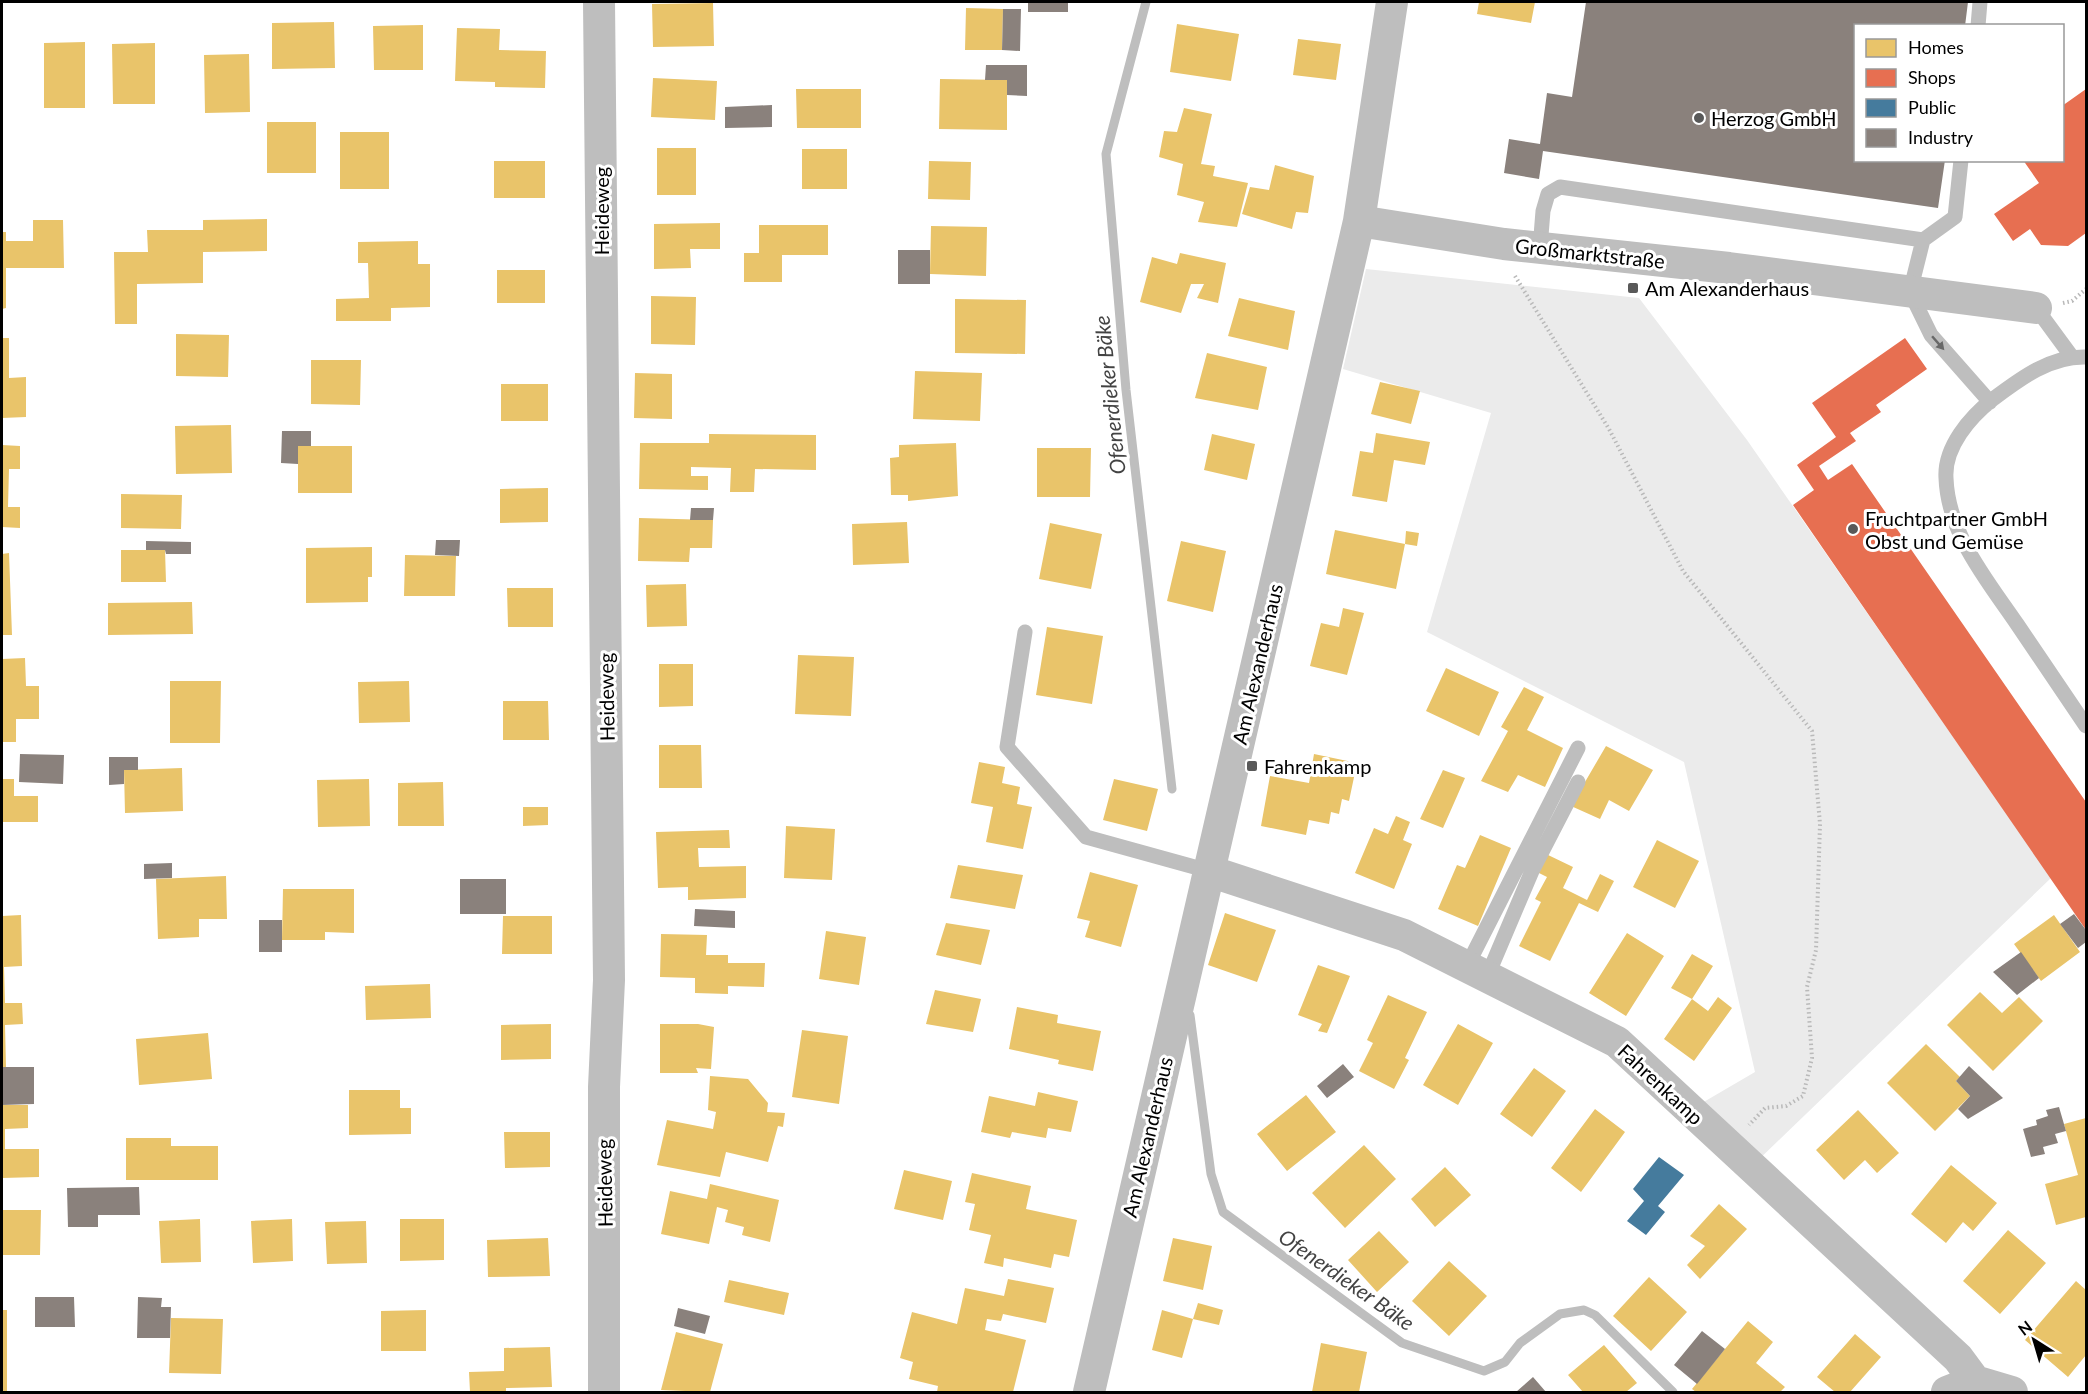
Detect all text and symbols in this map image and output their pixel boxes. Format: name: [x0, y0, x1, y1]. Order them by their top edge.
legend: [1854, 24, 2064, 162]
text: Homes: [1908, 36, 1964, 58]
text: Shops: [1908, 66, 1956, 88]
text: Public: [1908, 96, 1956, 118]
place label: Herzog GmbH: [1711, 106, 1837, 130]
marker: Herzog GmbH: [1692, 111, 1706, 125]
text: Industry: [1908, 126, 1974, 148]
street label: Heideweg: [589, 167, 613, 255]
street label: Großmarktstraße: [1514, 233, 1666, 273]
place label: Am Alexanderhaus: [1645, 276, 1809, 300]
marker: Am Alexanderhaus: [1626, 281, 1640, 295]
water label: Ofenerdieker Bäke: [1088, 314, 1130, 476]
one-way arrow: [1931, 335, 1945, 350]
place label: Fruchtpartner GmbH Obst und Gemüse: [1865, 506, 2048, 553]
marker: Fruchtpartner GmbH Obst und Gemüse: [1846, 522, 1860, 536]
street label: Am Alexanderhaus: [1227, 581, 1287, 747]
street label: Heideweg: [593, 653, 619, 741]
place label: Fahrenkamp: [1264, 754, 1371, 778]
marker: Fahrenkamp: [1245, 759, 1259, 773]
street label: Fahrenkamp: [1614, 1039, 1708, 1129]
street label: Am Alexanderhaus: [1117, 1054, 1177, 1220]
street label: Heideweg: [591, 1139, 617, 1227]
water label: Ofenerdieker Bäke: [1274, 1223, 1420, 1335]
north arrow: [2004, 1310, 2064, 1370]
text: N: [2014, 1316, 2035, 1339]

